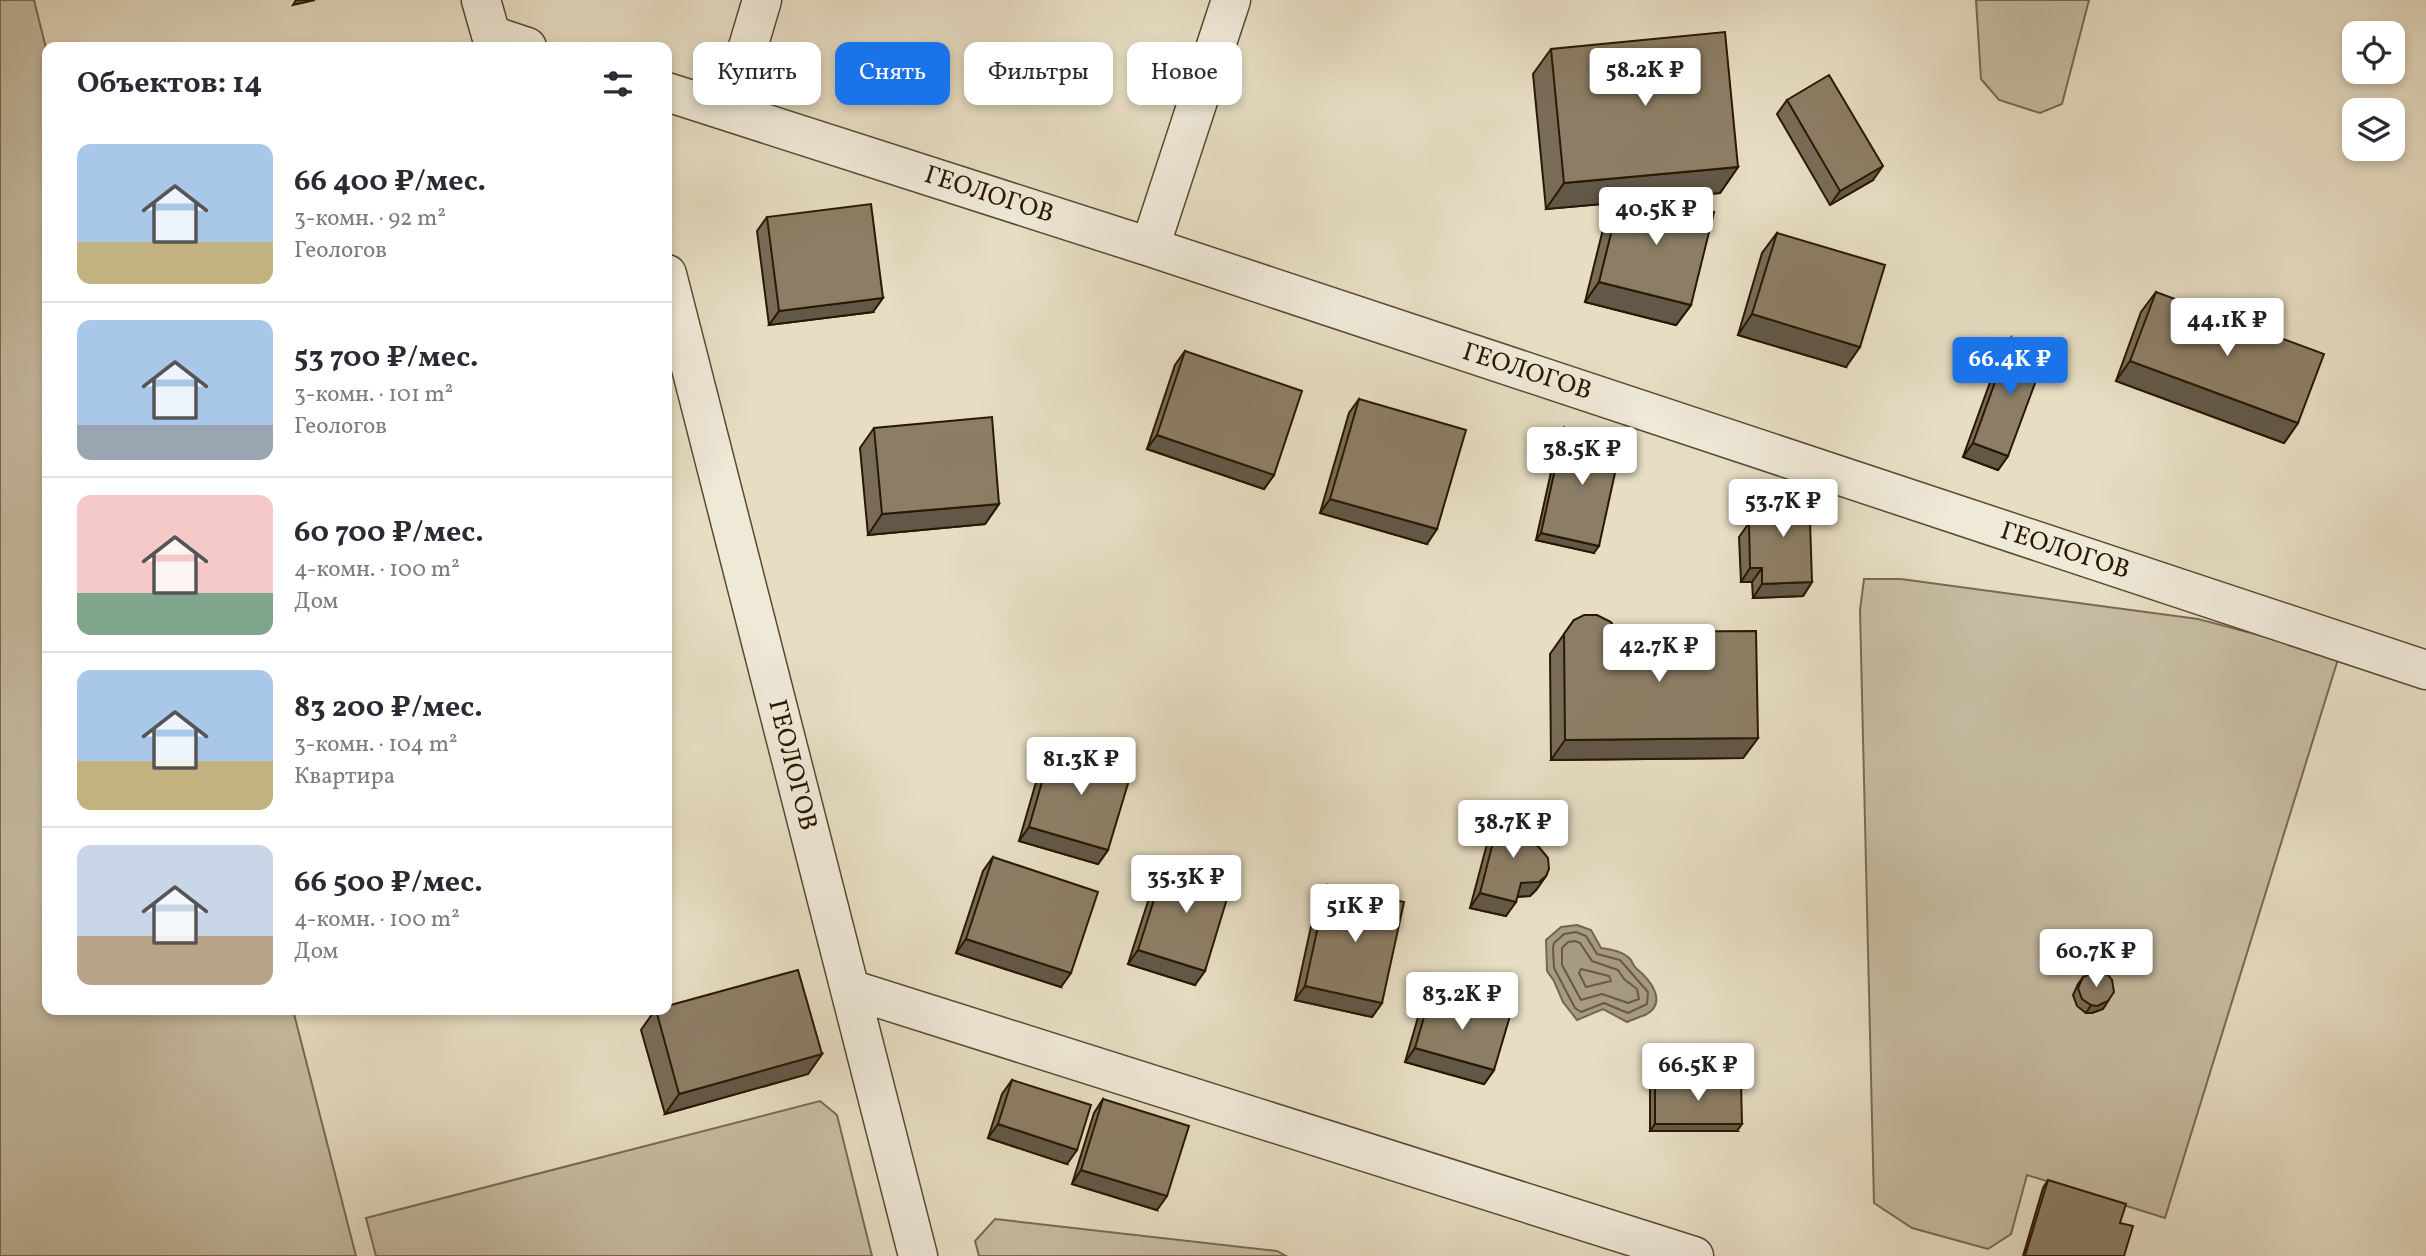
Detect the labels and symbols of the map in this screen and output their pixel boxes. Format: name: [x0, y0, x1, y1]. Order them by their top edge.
pin: 58.2K ₽: [1580, 48, 1710, 108]
street label: ГЕОЛОГОВ: [920, 157, 1058, 233]
pin: 40.5K ₽: [1591, 188, 1721, 247]
pin: 44.1K ₽: [2162, 298, 2292, 358]
street label: ГЕОЛОГОВ: [1458, 334, 1596, 410]
pin: 66.4K ₽: [1945, 338, 2075, 397]
pin: 38.5K ₽: [1517, 428, 1647, 487]
pin: 53.7K ₽: [1718, 480, 1848, 539]
street label: ГЕОЛОГОВ: [1996, 513, 2134, 589]
pin: 42.7K ₽: [1594, 624, 1724, 684]
street label: ГЕОЛОГОВ: [758, 696, 826, 834]
pin: 81.3K ₽: [1016, 738, 1146, 797]
pin: 38.7K ₽: [1448, 800, 1578, 860]
pin: 35.3K ₽: [1121, 856, 1251, 915]
pin: 51K ₽: [1306, 884, 1404, 944]
pin: 60.7K ₽: [2031, 930, 2161, 989]
pin: 83.2K ₽: [1397, 972, 1527, 1032]
pin: 66.5K ₽: [1633, 1044, 1763, 1103]

